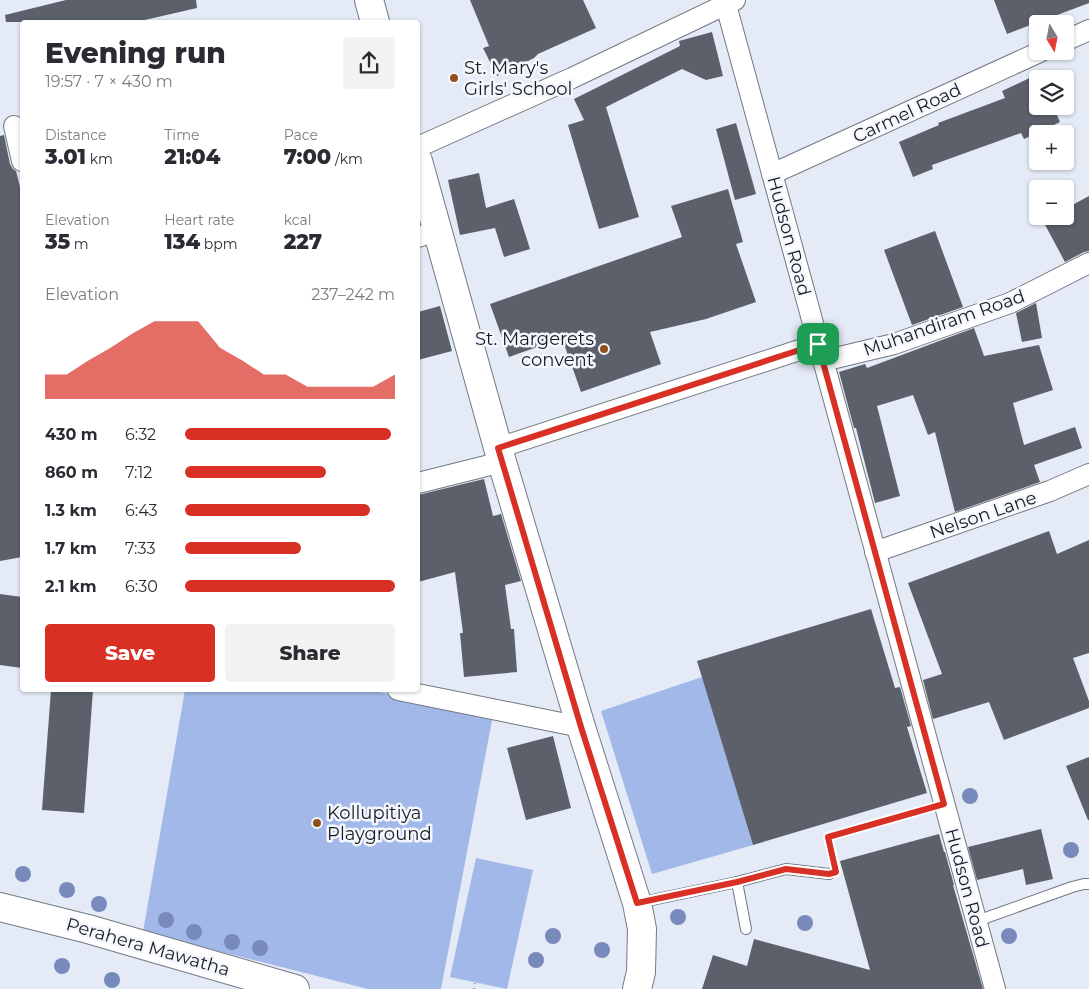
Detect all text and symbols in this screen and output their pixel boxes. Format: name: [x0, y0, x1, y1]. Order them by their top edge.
north arrow: [1029, 15, 1074, 60]
map controls: [1029, 15, 1074, 225]
text: Evening run: [45, 36, 226, 70]
button: share: [343, 37, 395, 89]
place label: St. Mary's Girls' School: [464, 57, 572, 100]
button: layers: [1029, 70, 1074, 115]
text: 19:57 · 7 × 430 m: [45, 72, 173, 91]
marker: St. Mary's Girls' School: [448, 72, 460, 84]
street label: Carmel Road: [849, 78, 965, 148]
button: +: [1029, 125, 1074, 170]
text: Distance: [45, 126, 107, 144]
text: Time: [164, 126, 199, 144]
text: Pace: [284, 126, 318, 144]
text: 3.01: [45, 144, 86, 169]
text: 21:04: [164, 144, 220, 169]
text: 7:00: [284, 144, 331, 169]
text: km: [86, 150, 113, 168]
text: /km: [331, 150, 363, 168]
street label: Hudson Road: [762, 174, 816, 298]
button: −: [1029, 180, 1074, 225]
text: Elevation: [45, 211, 110, 229]
text: Heart rate: [164, 211, 235, 229]
text: kcal: [284, 211, 312, 229]
text: 35: [45, 229, 70, 254]
text: 134: [164, 229, 200, 254]
text: 227: [284, 229, 322, 254]
text: m: [70, 235, 89, 253]
text: bpm: [200, 235, 238, 253]
text: Elevation: [45, 285, 119, 304]
text: 237–242 m: [311, 285, 395, 304]
street label: Muhandiram Road: [860, 285, 1028, 361]
pin: [797, 323, 839, 365]
place label: St. Margerets convent: [475, 328, 594, 371]
icon: arrive: [804, 330, 832, 358]
marker: St. Margerets convent: [598, 343, 610, 355]
text: 430 m: [45, 425, 98, 444]
text: 6:32: [125, 425, 156, 444]
text: 860 m: [45, 463, 98, 482]
text: 7:12: [125, 463, 152, 482]
street label: Nelson Lane: [927, 486, 1039, 544]
text: 1.3 km: [45, 501, 97, 520]
text: 6:43: [125, 501, 158, 520]
text: 1.7 km: [45, 539, 97, 558]
text: 7:33: [125, 539, 155, 558]
text: 2.1 km: [45, 577, 97, 596]
text: 6:30: [125, 577, 158, 596]
button: Save: [45, 624, 215, 682]
button: Share: [225, 624, 395, 682]
place label: Kollupitiya Playground: [327, 802, 432, 845]
marker: Kollupitiya Playground: [311, 817, 323, 829]
street label: Hudson Road: [940, 826, 994, 950]
street label: Perahera Mawatha: [64, 913, 232, 981]

